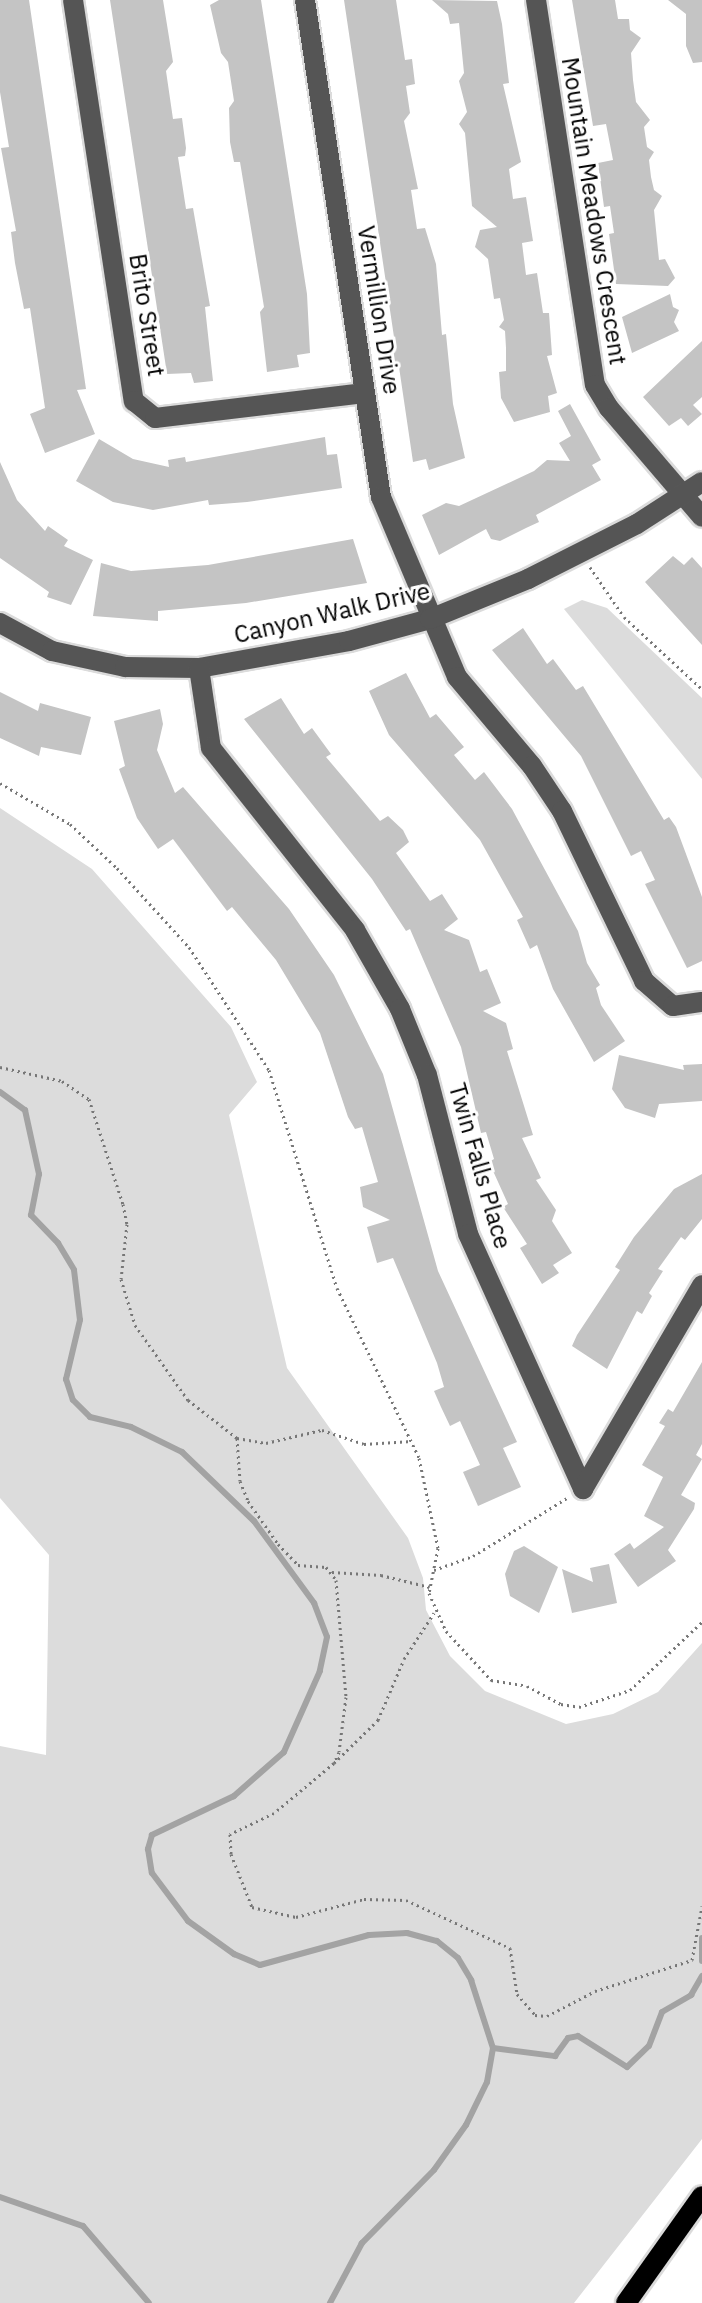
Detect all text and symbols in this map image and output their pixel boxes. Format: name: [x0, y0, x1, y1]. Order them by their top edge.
street label: Mountain Meadows Crescent: [555, 55, 633, 367]
street label: Vermillion Drive: [351, 224, 407, 396]
street label: Brito Street: [123, 252, 171, 378]
street label: Canyon Walk Drive: [231, 576, 433, 650]
street label: Twin Falls Place: [443, 1080, 517, 1252]

